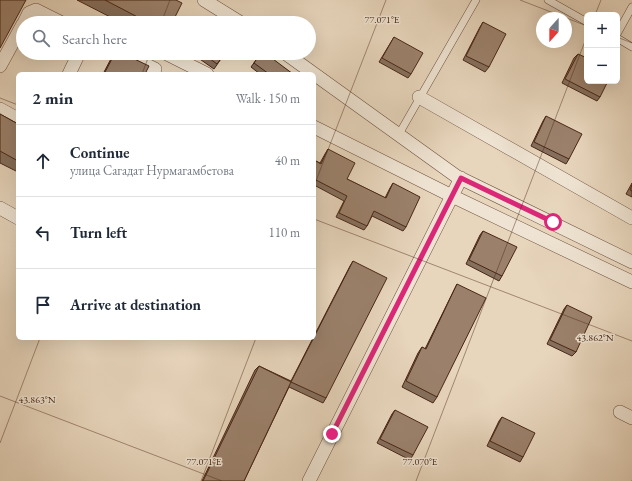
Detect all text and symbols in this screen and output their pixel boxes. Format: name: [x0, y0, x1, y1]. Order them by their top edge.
north arrow: [536, 12, 572, 48]
map controls: [584, 12, 620, 84]
button: +: [584, 12, 620, 48]
text: 77.071°E: [365, 13, 400, 26]
search box: [16, 16, 316, 60]
icon: search: [30, 27, 52, 49]
text: Search here: [62, 29, 127, 48]
button: −: [584, 48, 620, 84]
text: 2 min: [32, 87, 73, 109]
text: Walk · 150 m: [236, 90, 300, 107]
text: Continue: [70, 143, 130, 162]
icon: ahead: [32, 150, 54, 172]
text: 40 m: [275, 152, 300, 169]
text: улица Сагадат Нурмагамбетова: [70, 162, 234, 179]
route start: [544, 213, 562, 231]
icon: left: [32, 222, 54, 244]
text: Turn left: [70, 223, 127, 242]
text: 110 m: [269, 224, 300, 241]
icon: arrive: [32, 294, 54, 316]
text: Arrive at destination: [70, 295, 201, 314]
text: 43.862°N: [576, 331, 614, 344]
text: 43.863°N: [18, 393, 56, 406]
route end: [323, 425, 341, 443]
text: 77.071°E: [187, 455, 222, 468]
text: 77.070°E: [403, 455, 438, 468]

